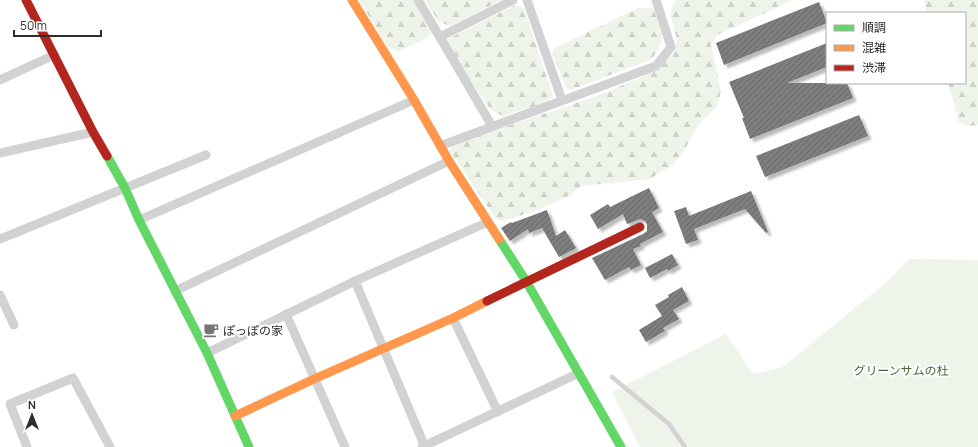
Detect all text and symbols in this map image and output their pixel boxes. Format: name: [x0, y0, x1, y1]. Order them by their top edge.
scale bar: [14, 12, 101, 38]
legend: [826, 12, 966, 84]
text: 50 m: [20, 17, 47, 34]
text: 順調: [862, 19, 886, 36]
text: 混雑: [862, 39, 886, 56]
text: 渋滞: [862, 59, 886, 76]
cafe icon: ぽっぽの家: [202, 321, 220, 339]
place label: ぽっぽの家: [223, 322, 283, 339]
park label: グリーンサムの杜: [853, 362, 949, 379]
north arrow: [12, 395, 52, 435]
text: N: [28, 397, 36, 412]

